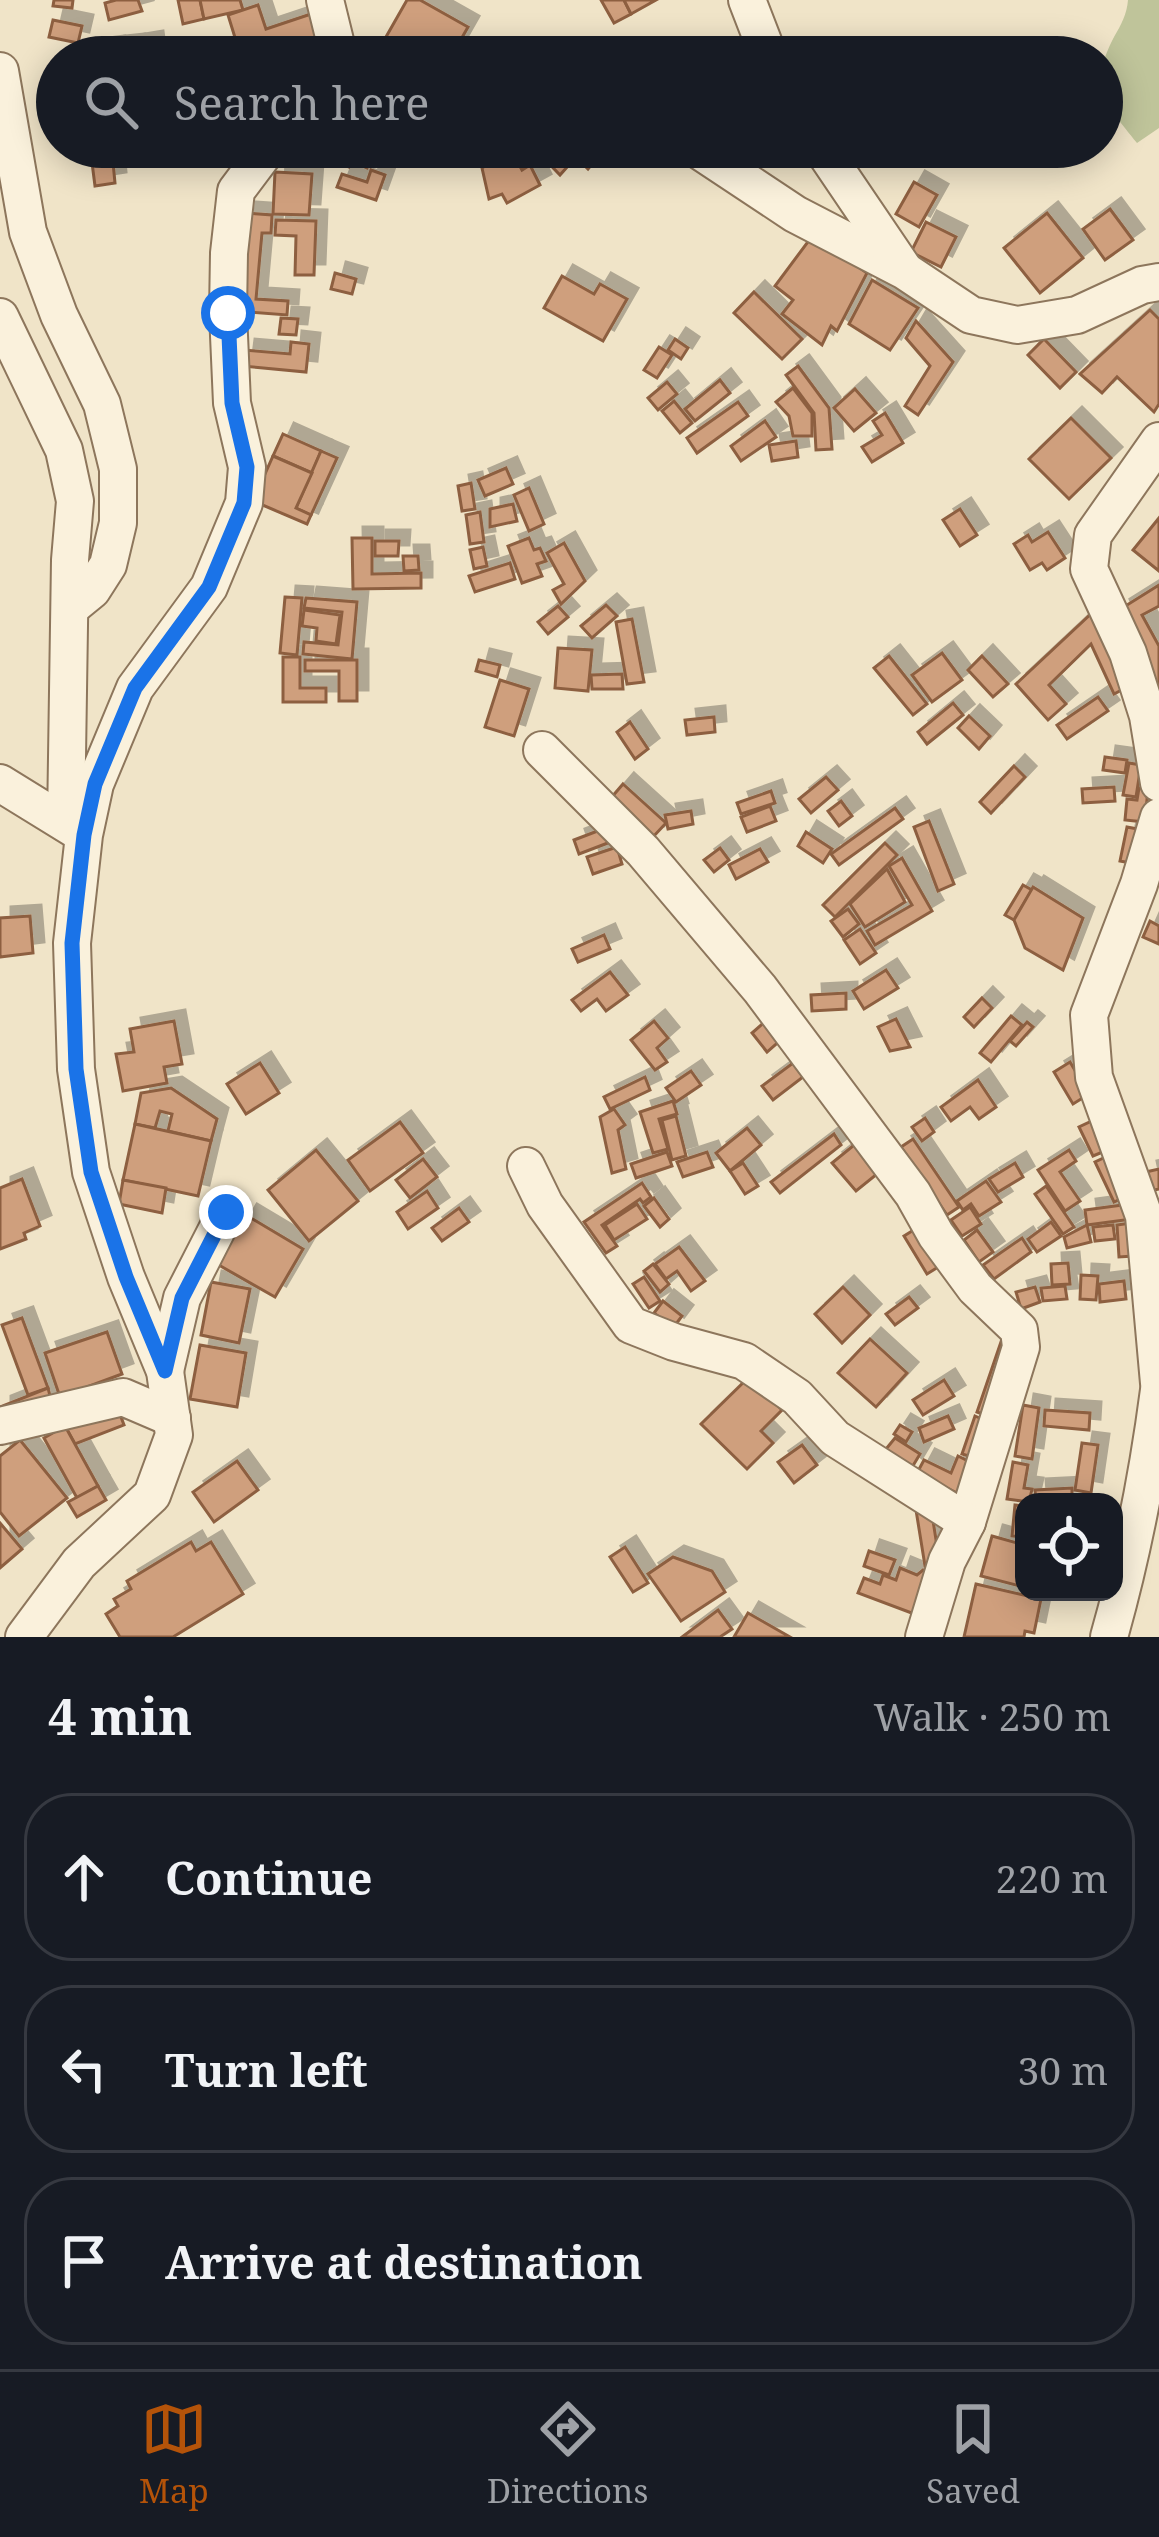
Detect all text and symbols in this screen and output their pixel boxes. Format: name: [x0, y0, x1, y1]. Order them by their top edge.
search box: [36, 36, 1123, 168]
icon: search: [78, 69, 144, 135]
text: Search here: [174, 72, 429, 133]
route start: [201, 286, 255, 340]
route end: [199, 1185, 253, 1239]
map controls: [1015, 1493, 1123, 1601]
button: locate: [1015, 1493, 1123, 1601]
text: 4 min: [48, 1680, 192, 1750]
text: Walk · 250 m: [874, 1689, 1111, 1742]
icon: ahead: [51, 1844, 117, 1910]
text: Continue: [165, 1847, 373, 1908]
text: 220 m: [996, 1851, 1108, 1904]
icon: left: [51, 2036, 117, 2102]
text: Turn left: [165, 2039, 368, 2100]
text: 30 m: [1017, 2043, 1108, 2096]
icon: arrive: [51, 2228, 117, 2294]
text: Arrive at destination: [165, 2231, 643, 2292]
tab: Map: [139, 2396, 209, 2513]
tab: Directions: [487, 2396, 648, 2513]
tab: Saved: [926, 2396, 1020, 2513]

